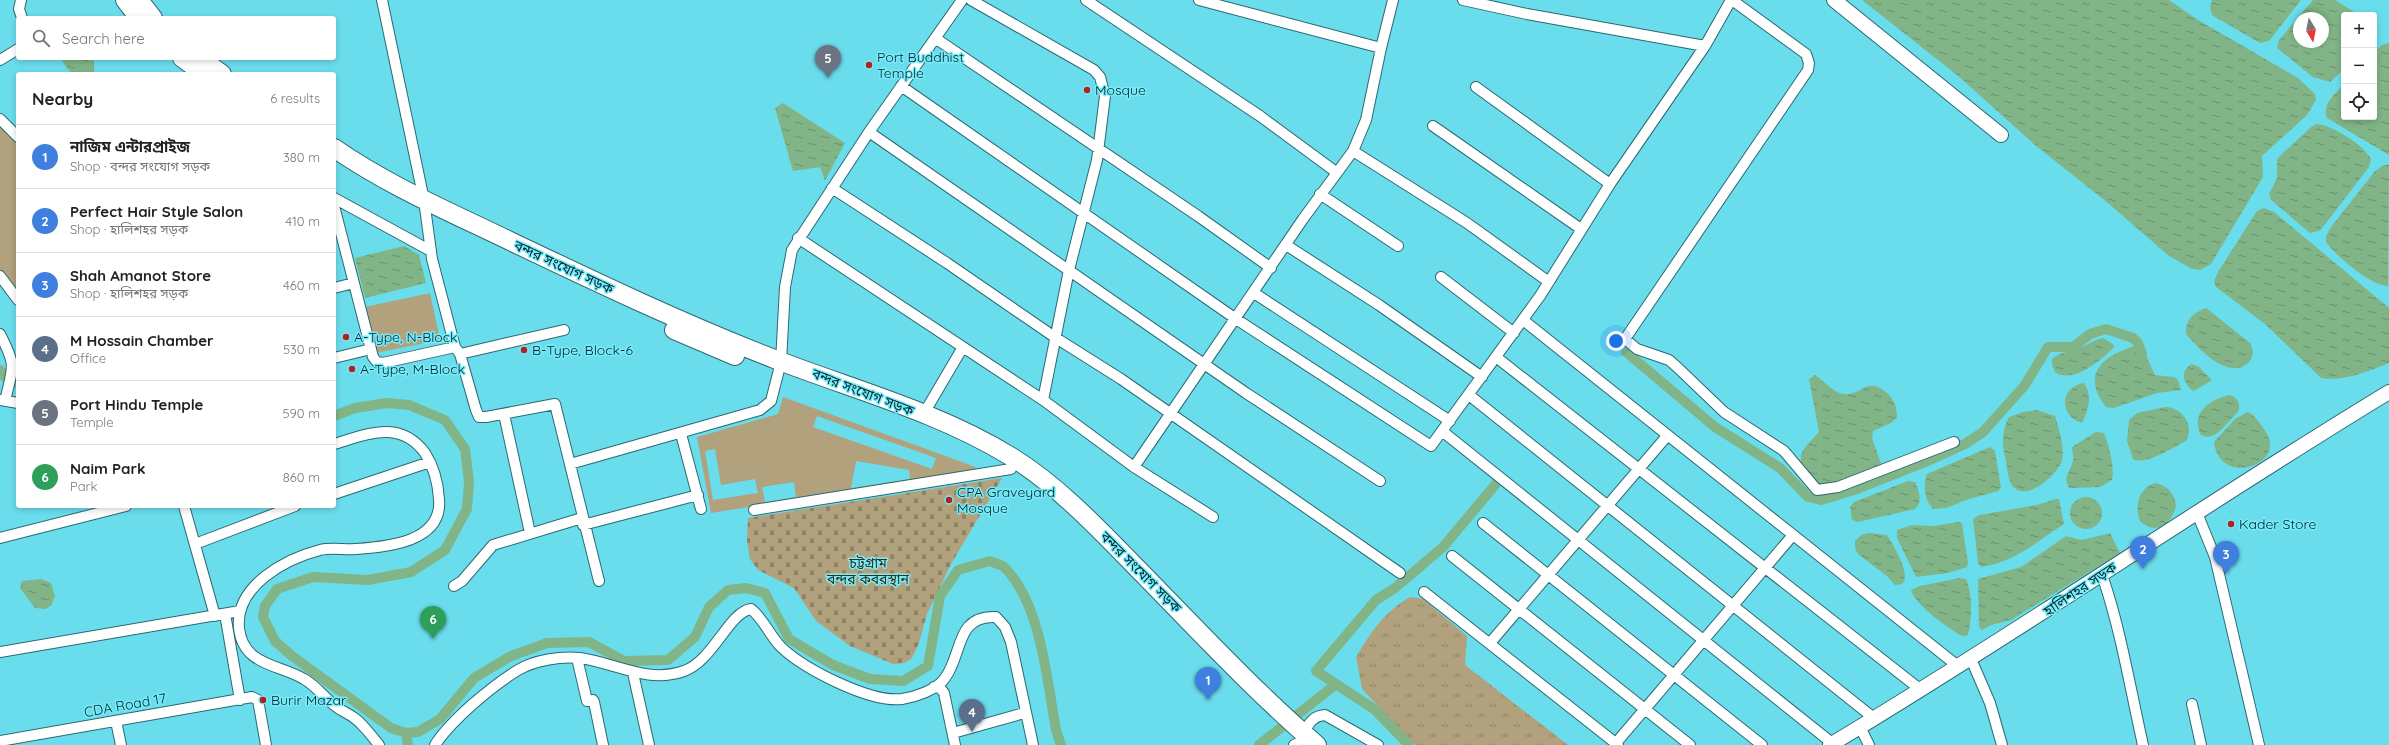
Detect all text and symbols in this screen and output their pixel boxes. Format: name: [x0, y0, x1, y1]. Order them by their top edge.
north arrow: [2293, 12, 2329, 48]
map controls: [2341, 12, 2377, 120]
button: +: [2341, 12, 2377, 48]
search box: [16, 16, 336, 60]
icon: search: [30, 27, 52, 49]
text: Search here: [62, 29, 145, 48]
pin: 5: [815, 45, 841, 78]
place label: Port Buddhist Temple: [877, 48, 964, 82]
button: −: [2341, 48, 2377, 84]
marker: Port Buddhist Temple: [864, 60, 874, 70]
place label: Mosque: [1095, 81, 1146, 99]
button: locate: [2341, 84, 2377, 120]
marker: Mosque: [1082, 85, 1092, 95]
text: Nearby: [32, 88, 93, 109]
text: 6 results: [270, 90, 320, 106]
text: নাজিম এন্টারপ্রাইজ: [70, 137, 190, 156]
text: 1: [42, 149, 48, 165]
text: 380 m: [283, 149, 320, 165]
text: Shop · বন্দর সংযোগ সড়ক: [70, 158, 210, 174]
text: Perfect Hair Style Salon: [70, 202, 243, 221]
text: 2: [41, 213, 49, 229]
text: 410 m: [285, 213, 320, 229]
text: Shop · হালিশহর সড়ক: [70, 221, 188, 237]
street label: বন্দর সংযোগ সড়ক: [510, 236, 617, 298]
text: Shah Amanot Store: [70, 266, 211, 285]
text: 3: [42, 277, 48, 293]
text: 460 m: [283, 277, 320, 293]
text: Shop · হালিশহর সড়ক: [70, 285, 188, 301]
place label: A-Type, N-Block: [354, 328, 458, 346]
text: M Hossain Chamber: [70, 331, 214, 350]
your location: [1606, 331, 1626, 351]
marker: A-Type, N-Block: [341, 332, 351, 342]
text: 4: [41, 341, 49, 357]
text: 530 m: [283, 341, 320, 357]
place label: B-Type, Block-6: [532, 341, 633, 359]
marker: B-Type, Block-6: [519, 345, 529, 355]
text: Office: [70, 350, 106, 366]
place label: A-Type, M-Block: [360, 360, 465, 378]
marker: A-Type, M-Block: [347, 364, 357, 374]
street label: বন্দর সংযোগ সড়ক: [809, 364, 917, 420]
text: Port Hindu Temple: [70, 395, 203, 414]
text: 5: [41, 405, 49, 421]
text: 590 m: [283, 405, 320, 421]
text: Temple: [70, 414, 114, 430]
text: Naim Park: [70, 459, 145, 478]
text: 6: [41, 469, 49, 485]
text: 860 m: [283, 469, 320, 485]
text: Park: [70, 478, 98, 494]
place label: CPA Graveyard Mosque: [957, 483, 1055, 517]
marker: CPA Graveyard Mosque: [944, 495, 954, 505]
place label: Kader Store: [2239, 515, 2317, 533]
marker: Kader Store: [2226, 519, 2236, 529]
street label: বন্দর সংযোগ সড়ক: [1096, 527, 1186, 617]
pin: 2: [2130, 536, 2156, 569]
pin: 3: [2213, 541, 2239, 574]
park label: চট্টগ্রাম বন্দর কবরস্থান: [826, 554, 910, 588]
street label: হালিশহর সড়ক: [2039, 558, 2121, 621]
pin: 6: [420, 606, 446, 639]
pin: 1: [1195, 667, 1221, 700]
street label: CDA Road 17: [83, 689, 167, 721]
place label: Burir Mazar: [271, 691, 347, 709]
marker: Burir Mazar: [258, 695, 268, 705]
pin: 4: [959, 699, 985, 732]

